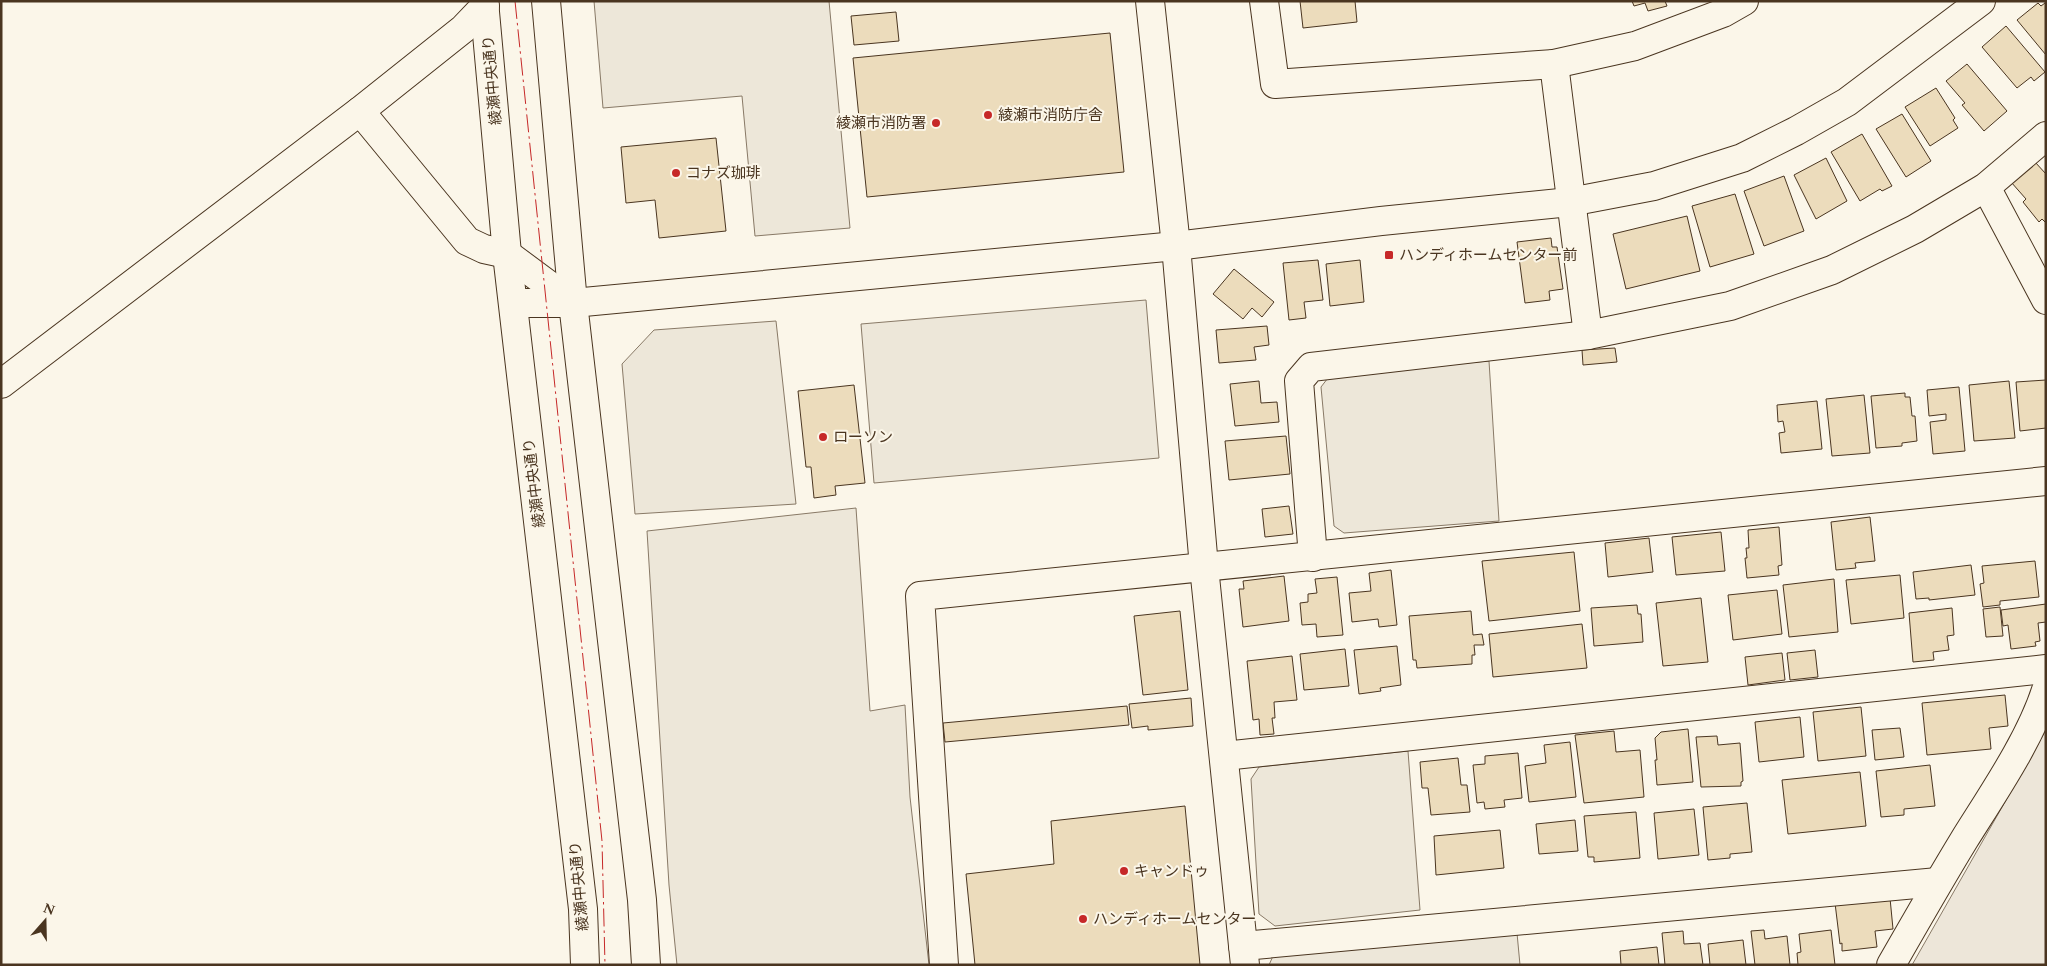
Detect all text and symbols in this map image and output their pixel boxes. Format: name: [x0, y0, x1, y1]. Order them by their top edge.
street label: 綾瀬中央通り: [477, 34, 508, 126]
place label: 綾瀬市消防庁舎: [998, 104, 1103, 127]
marker: 綾瀬市消防庁舎: [982, 109, 994, 121]
place label: 綾瀬市消防署: [836, 112, 926, 135]
marker: 綾瀬市消防署: [930, 117, 942, 129]
place label: コナズ珈琲: [686, 162, 761, 185]
marker: コナズ珈琲: [670, 167, 682, 179]
place label: ハンディホームセンター前: [1399, 244, 1578, 267]
marker: ハンディホームセンター前: [1383, 249, 1395, 261]
place label: ローソン: [833, 426, 893, 449]
marker: ローソン: [817, 431, 829, 443]
street label: 綾瀬中央通り: [518, 437, 551, 529]
street label: 綾瀬中央通り: [564, 840, 595, 932]
place label: キャンドゥ: [1134, 860, 1209, 883]
marker: キャンドゥ: [1118, 865, 1130, 877]
north arrow: [20, 896, 70, 946]
text: N: [40, 897, 58, 921]
place label: ハンディホームセンター: [1093, 908, 1257, 931]
marker: ハンディホームセンター: [1077, 913, 1089, 925]

